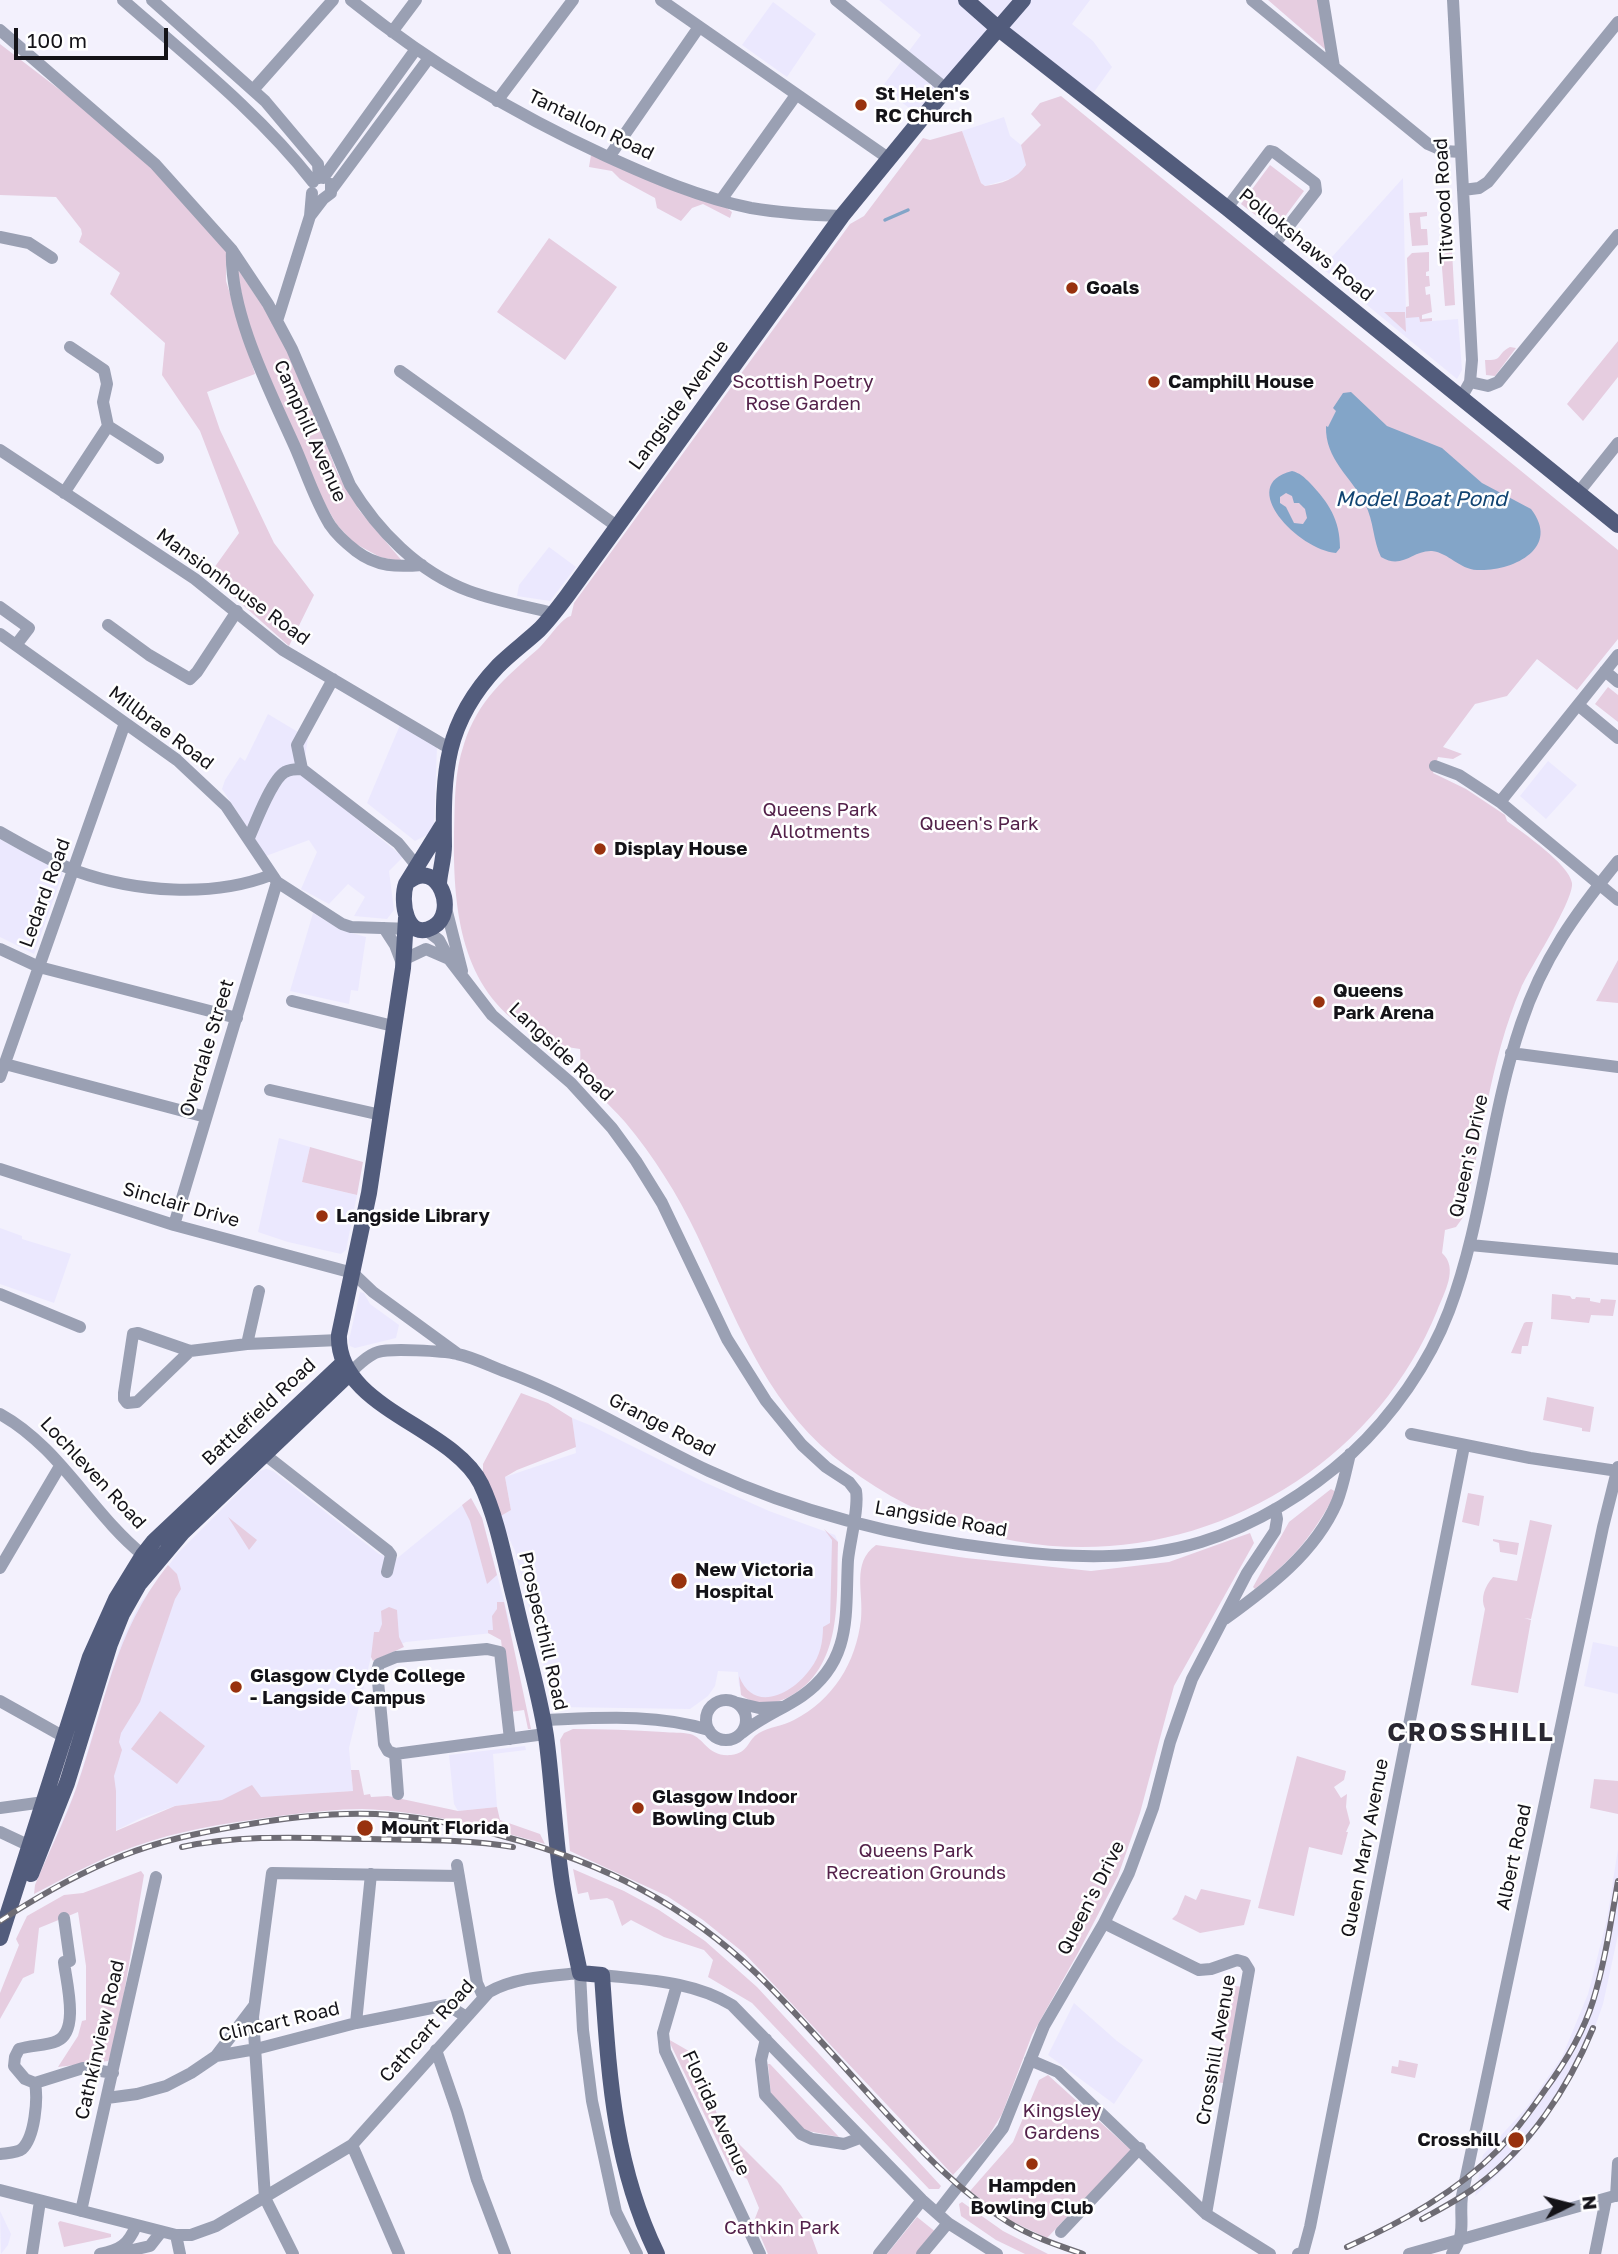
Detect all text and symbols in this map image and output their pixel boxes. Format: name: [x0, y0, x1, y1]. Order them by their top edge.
scale bar: [18, 14, 172, 58]
text: 100 m: [27, 27, 87, 53]
place label: St Helen's RC Church: [875, 83, 972, 127]
street label: Tantallon Road: [524, 85, 658, 165]
marker: St Helen's RC Church: [853, 97, 869, 113]
street label: Titwood Road: [1429, 138, 1459, 264]
street label: Pollokshaws Road: [1234, 184, 1378, 306]
place label: Goals: [1086, 277, 1139, 299]
marker: Goals: [1064, 280, 1080, 296]
street label: Langside Avenue: [624, 336, 734, 474]
street label: Camphill Avenue: [268, 357, 352, 505]
park label: Scottish Poetry Rose Garden: [732, 371, 874, 415]
place label: Camphill House: [1168, 371, 1314, 393]
marker: Camphill House: [1146, 374, 1162, 390]
water label: Model Boat Pond: [1335, 486, 1507, 512]
street label: Mansionhouse Road: [152, 524, 314, 650]
street label: Millbrae Road: [104, 681, 218, 775]
park label: Queens Park Allotments: [762, 799, 878, 843]
park label: Queen's Park: [919, 813, 1039, 835]
street label: Ledard Road: [15, 835, 75, 951]
place label: Display House: [614, 838, 747, 860]
marker: Display House: [592, 841, 608, 857]
street label: Overdale Street: [175, 976, 239, 1120]
place label: Queens Park Arena: [1333, 980, 1434, 1024]
marker: Queens Park Arena: [1311, 994, 1327, 1010]
street label: Langside Road: [504, 998, 618, 1106]
street label: Queen's Drive: [1445, 1092, 1493, 1220]
street label: Sinclair Drive: [120, 1177, 242, 1233]
place label: Langside Library: [336, 1205, 490, 1227]
marker: Langside Library: [314, 1208, 330, 1224]
street label: Battlefield Road: [197, 1354, 321, 1470]
street label: Grange Road: [605, 1388, 719, 1462]
street label: Lochleven Road: [35, 1412, 151, 1534]
street label: Langside Road: [873, 1496, 1009, 1542]
street label: Prospecthill Road: [514, 1549, 572, 1713]
place label: New Victoria Hospital: [695, 1559, 813, 1603]
marker: New Victoria Hospital: [669, 1571, 689, 1591]
place label: Glasgow Clyde College - Langside Campus: [250, 1665, 465, 1709]
marker: Glasgow Clyde College - Langside Campus: [228, 1679, 244, 1695]
district label: CROSSHILL: [1388, 1717, 1554, 1749]
street label: Queen Mary Avenue: [1336, 1757, 1394, 1939]
place label: Glasgow Indoor Bowling Club: [652, 1786, 797, 1830]
marker: Glasgow Indoor Bowling Club: [630, 1800, 646, 1816]
street label: Albert Road: [1492, 1802, 1536, 1912]
place label: Mount Florida: [381, 1817, 509, 1839]
marker: Mount Florida: [355, 1818, 375, 1838]
street label: Queen's Drive: [1052, 1837, 1130, 1959]
park label: Queens Park Recreation Grounds: [826, 1840, 1006, 1884]
street label: Cathkinview Road: [71, 1958, 129, 2122]
street label: Crosshill Avenue: [1192, 1973, 1240, 2127]
street label: Cathcart Road: [375, 1975, 479, 2087]
street label: Clincart Road: [216, 1997, 342, 2047]
street label: Florida Avenue: [677, 2047, 755, 2179]
park label: Kingsley Gardens: [1023, 2100, 1101, 2144]
place label: Crosshill: [1417, 2129, 1500, 2151]
marker: Crosshill: [1506, 2130, 1526, 2150]
marker: Hampden Bowling Club: [1024, 2156, 1040, 2172]
north arrow: [1534, 2170, 1604, 2240]
place label: Hampden Bowling Club: [971, 2175, 1093, 2219]
text: N: [1578, 2194, 1603, 2211]
park label: Cathkin Park: [724, 2217, 840, 2239]

